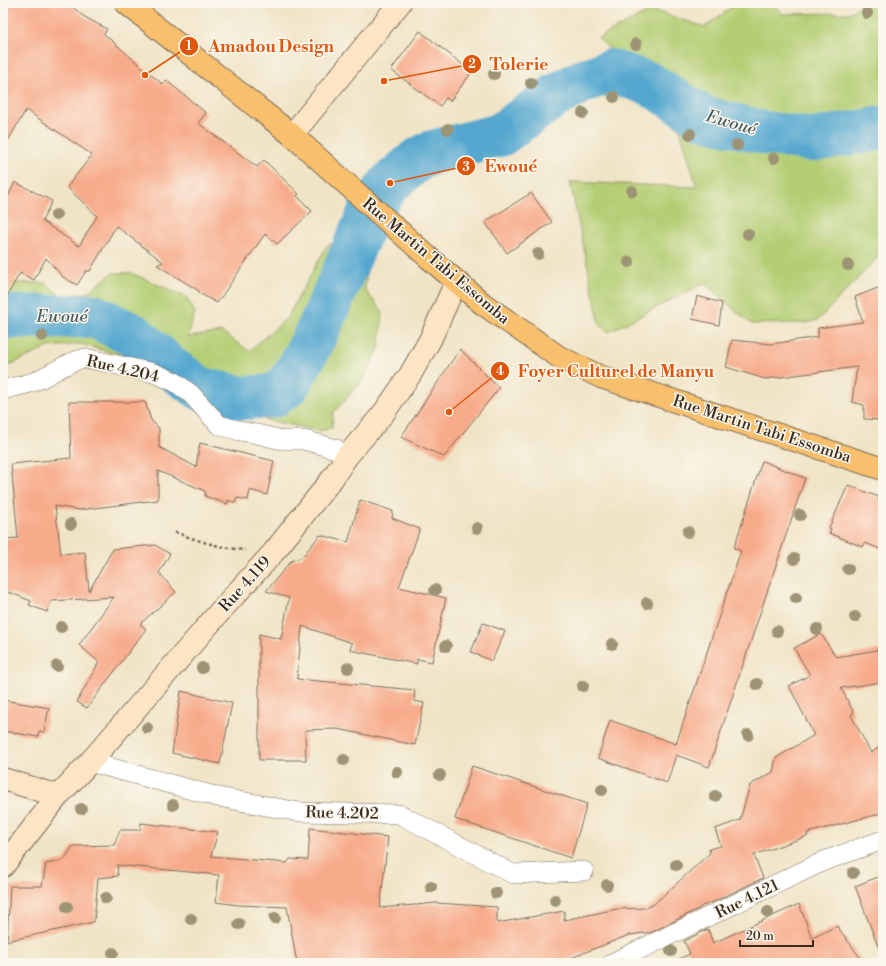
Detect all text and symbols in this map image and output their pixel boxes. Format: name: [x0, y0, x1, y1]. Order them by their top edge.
callout: Amadou Design: [179, 31, 342, 60]
text: Amadou Design: [207, 36, 335, 58]
text: 1: [186, 39, 192, 54]
callout: Tolerie: [462, 49, 556, 78]
text: Tolerie: [490, 54, 548, 76]
text: 2: [468, 57, 476, 72]
water label: Ewoué: [703, 105, 760, 141]
callout: Ewoué: [456, 152, 545, 181]
text: Ewoué: [485, 156, 537, 178]
text: 3: [462, 160, 470, 175]
street label: Rue Martin Tabi Essomba: [358, 193, 514, 329]
water label: Ewoué: [36, 306, 89, 328]
street label: Rue 4.204: [85, 351, 162, 387]
callout: Foyer Culturel de Manyu: [490, 357, 722, 386]
text: Foyer Culturel de Manyu: [518, 361, 715, 383]
text: 4: [496, 364, 504, 379]
street label: Rue Martin Tabi Essomba: [670, 391, 855, 468]
street label: Rue 4.119: [215, 552, 276, 616]
street label: Rue 4.202: [305, 802, 379, 824]
street label: Rue 4.121: [712, 875, 782, 923]
scale bar: [740, 922, 813, 948]
text: 20 m: [746, 929, 774, 944]

